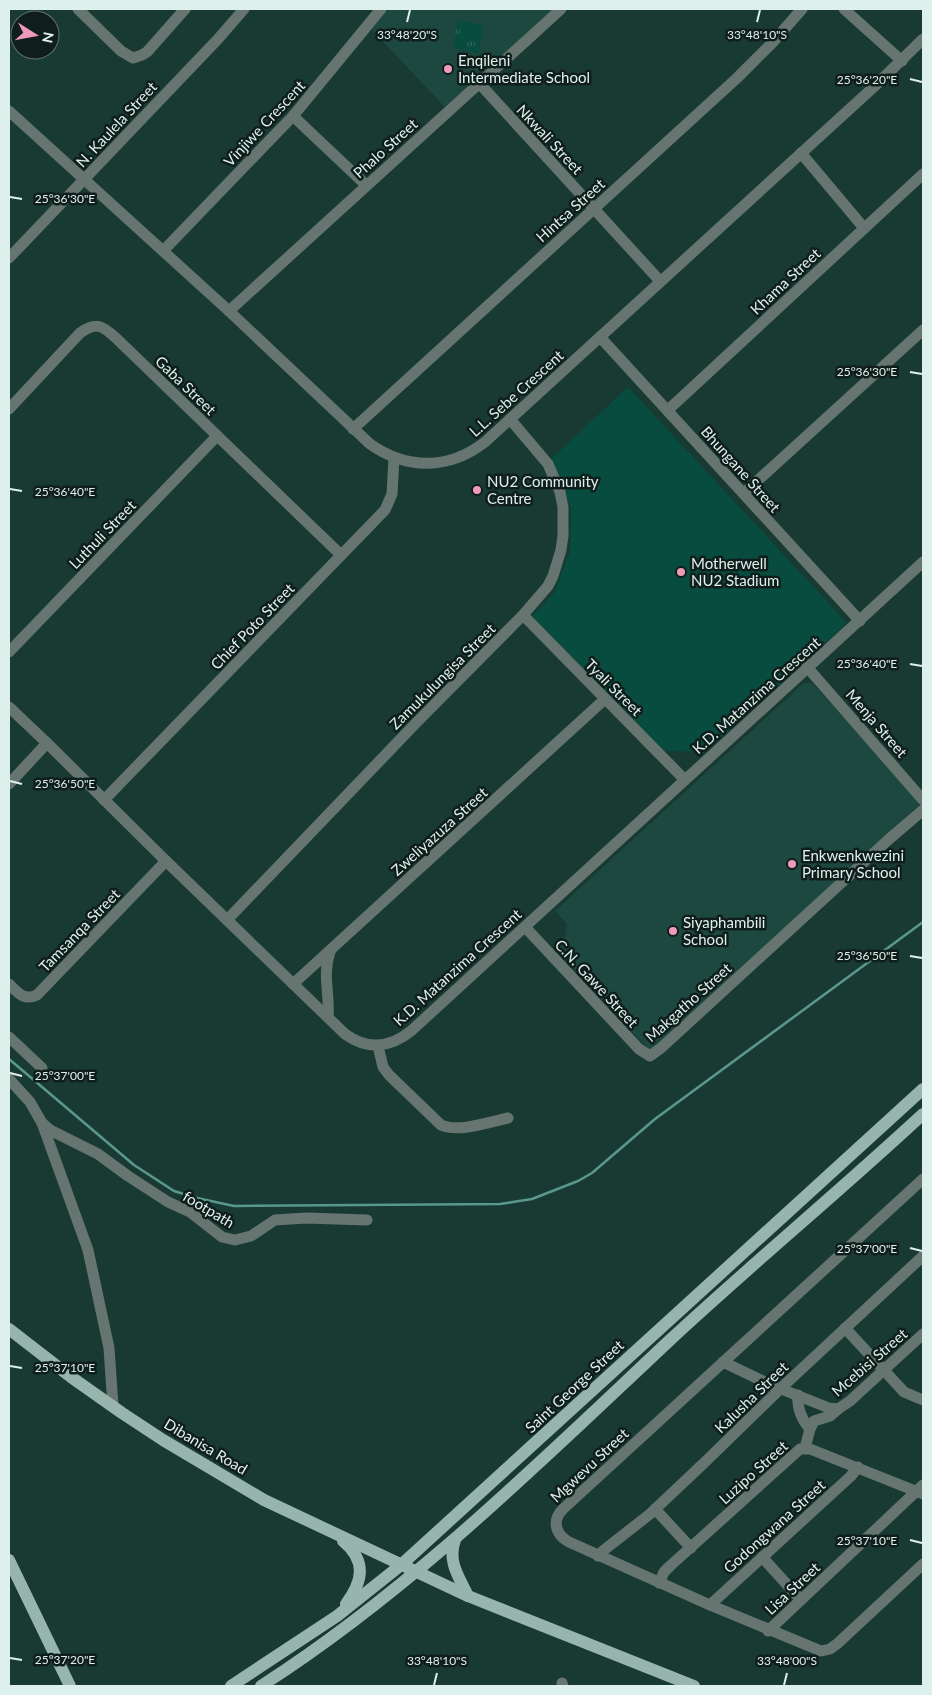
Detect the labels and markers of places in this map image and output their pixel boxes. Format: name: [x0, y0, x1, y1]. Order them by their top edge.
place label: Enqileni Intermediate School: [458, 51, 590, 86]
marker: Enqileni Intermediate School: [442, 63, 454, 75]
place label: NU2 Community Centre: [487, 472, 599, 507]
marker: NU2 Community Centre: [471, 484, 483, 496]
place label: Motherwell NU2 Stadium: [691, 554, 779, 589]
marker: Motherwell NU2 Stadium: [675, 566, 687, 578]
place label: Enkwenkwezini Primary School: [802, 846, 904, 881]
marker: Enkwenkwezini Primary School: [786, 858, 798, 870]
place label: Siyaphambili School: [683, 913, 765, 948]
marker: Siyaphambili School: [667, 925, 679, 937]

